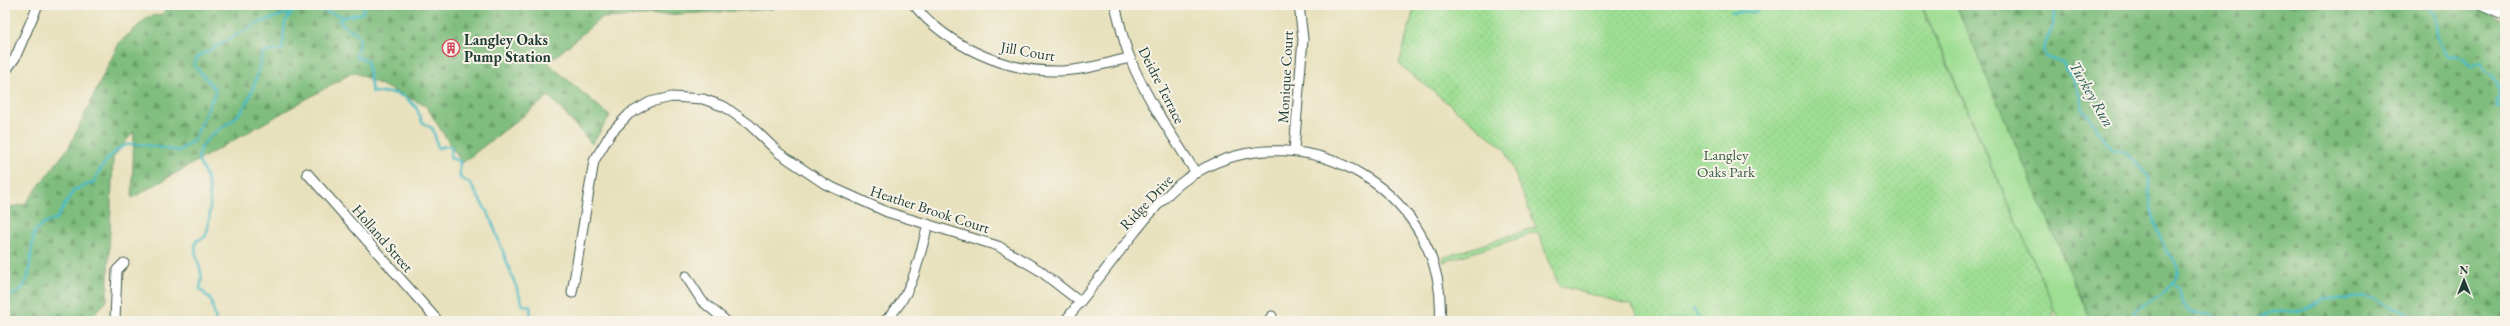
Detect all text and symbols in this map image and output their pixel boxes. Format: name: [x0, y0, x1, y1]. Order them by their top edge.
place label: Langley Oaks Pump Station: [464, 30, 551, 66]
street label: Monique Court: [1273, 30, 1297, 124]
street label: Jill Court: [997, 37, 1057, 65]
building icon: Langley Oaks Pump Station: [441, 38, 461, 58]
street label: Deidre Terrace: [1134, 43, 1190, 127]
water label: Turkey Run: [2065, 57, 2119, 131]
park label: Langley Oaks Park: [1697, 145, 1756, 181]
street label: Ridge Drive: [1115, 170, 1177, 234]
street label: Heather Brook Court: [868, 181, 992, 237]
street label: Holland Street: [348, 200, 418, 276]
north arrow: [2444, 260, 2484, 300]
text: N: [2460, 263, 2469, 277]

